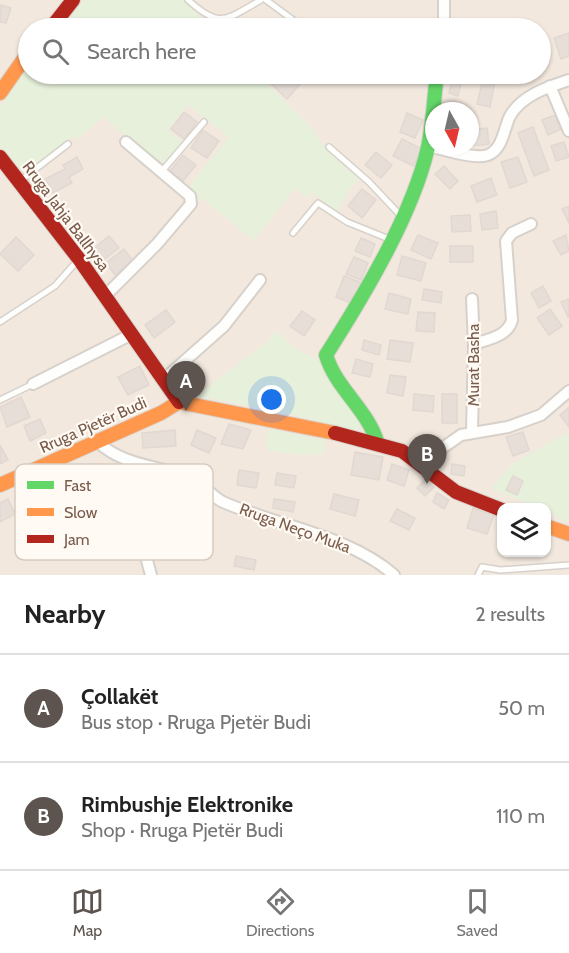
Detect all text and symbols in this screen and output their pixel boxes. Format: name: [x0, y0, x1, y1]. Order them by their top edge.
search box: [18, 18, 551, 84]
icon: search: [39, 35, 72, 68]
text: Search here: [87, 38, 196, 65]
north arrow: [425, 102, 479, 156]
street label: Rruga Jahja Ballhysa: [18, 157, 114, 275]
street label: Murat Basha: [464, 323, 483, 406]
pin: A: [166, 362, 206, 411]
your location: [257, 385, 286, 414]
street label: Rruga Pjetër Budi: [37, 393, 149, 457]
pin: B: [408, 434, 446, 484]
legend: [15, 464, 213, 560]
text: Fast: [64, 476, 92, 495]
street label: Rruga Neço Muka: [237, 499, 353, 557]
text: Slow: [64, 503, 98, 522]
map controls: [497, 503, 551, 557]
button: layers: [497, 503, 551, 557]
text: Jam: [63, 530, 90, 549]
text: Nearby: [24, 598, 105, 630]
text: 2 results: [475, 602, 545, 626]
text: Çollakët: [81, 683, 158, 710]
text: A: [37, 696, 50, 720]
text: 50 m: [498, 696, 545, 720]
text: Bus stop · Rruga Pjetër Budi: [81, 710, 311, 734]
text: Rimbushje Elektronike: [81, 791, 293, 818]
text: B: [37, 804, 50, 828]
text: 110 m: [496, 804, 545, 828]
text: Shop · Rruga Pjetër Budi: [81, 818, 283, 842]
tab: Map: [71, 885, 104, 940]
tab: Directions: [246, 885, 314, 940]
tab: Saved: [456, 885, 498, 940]

